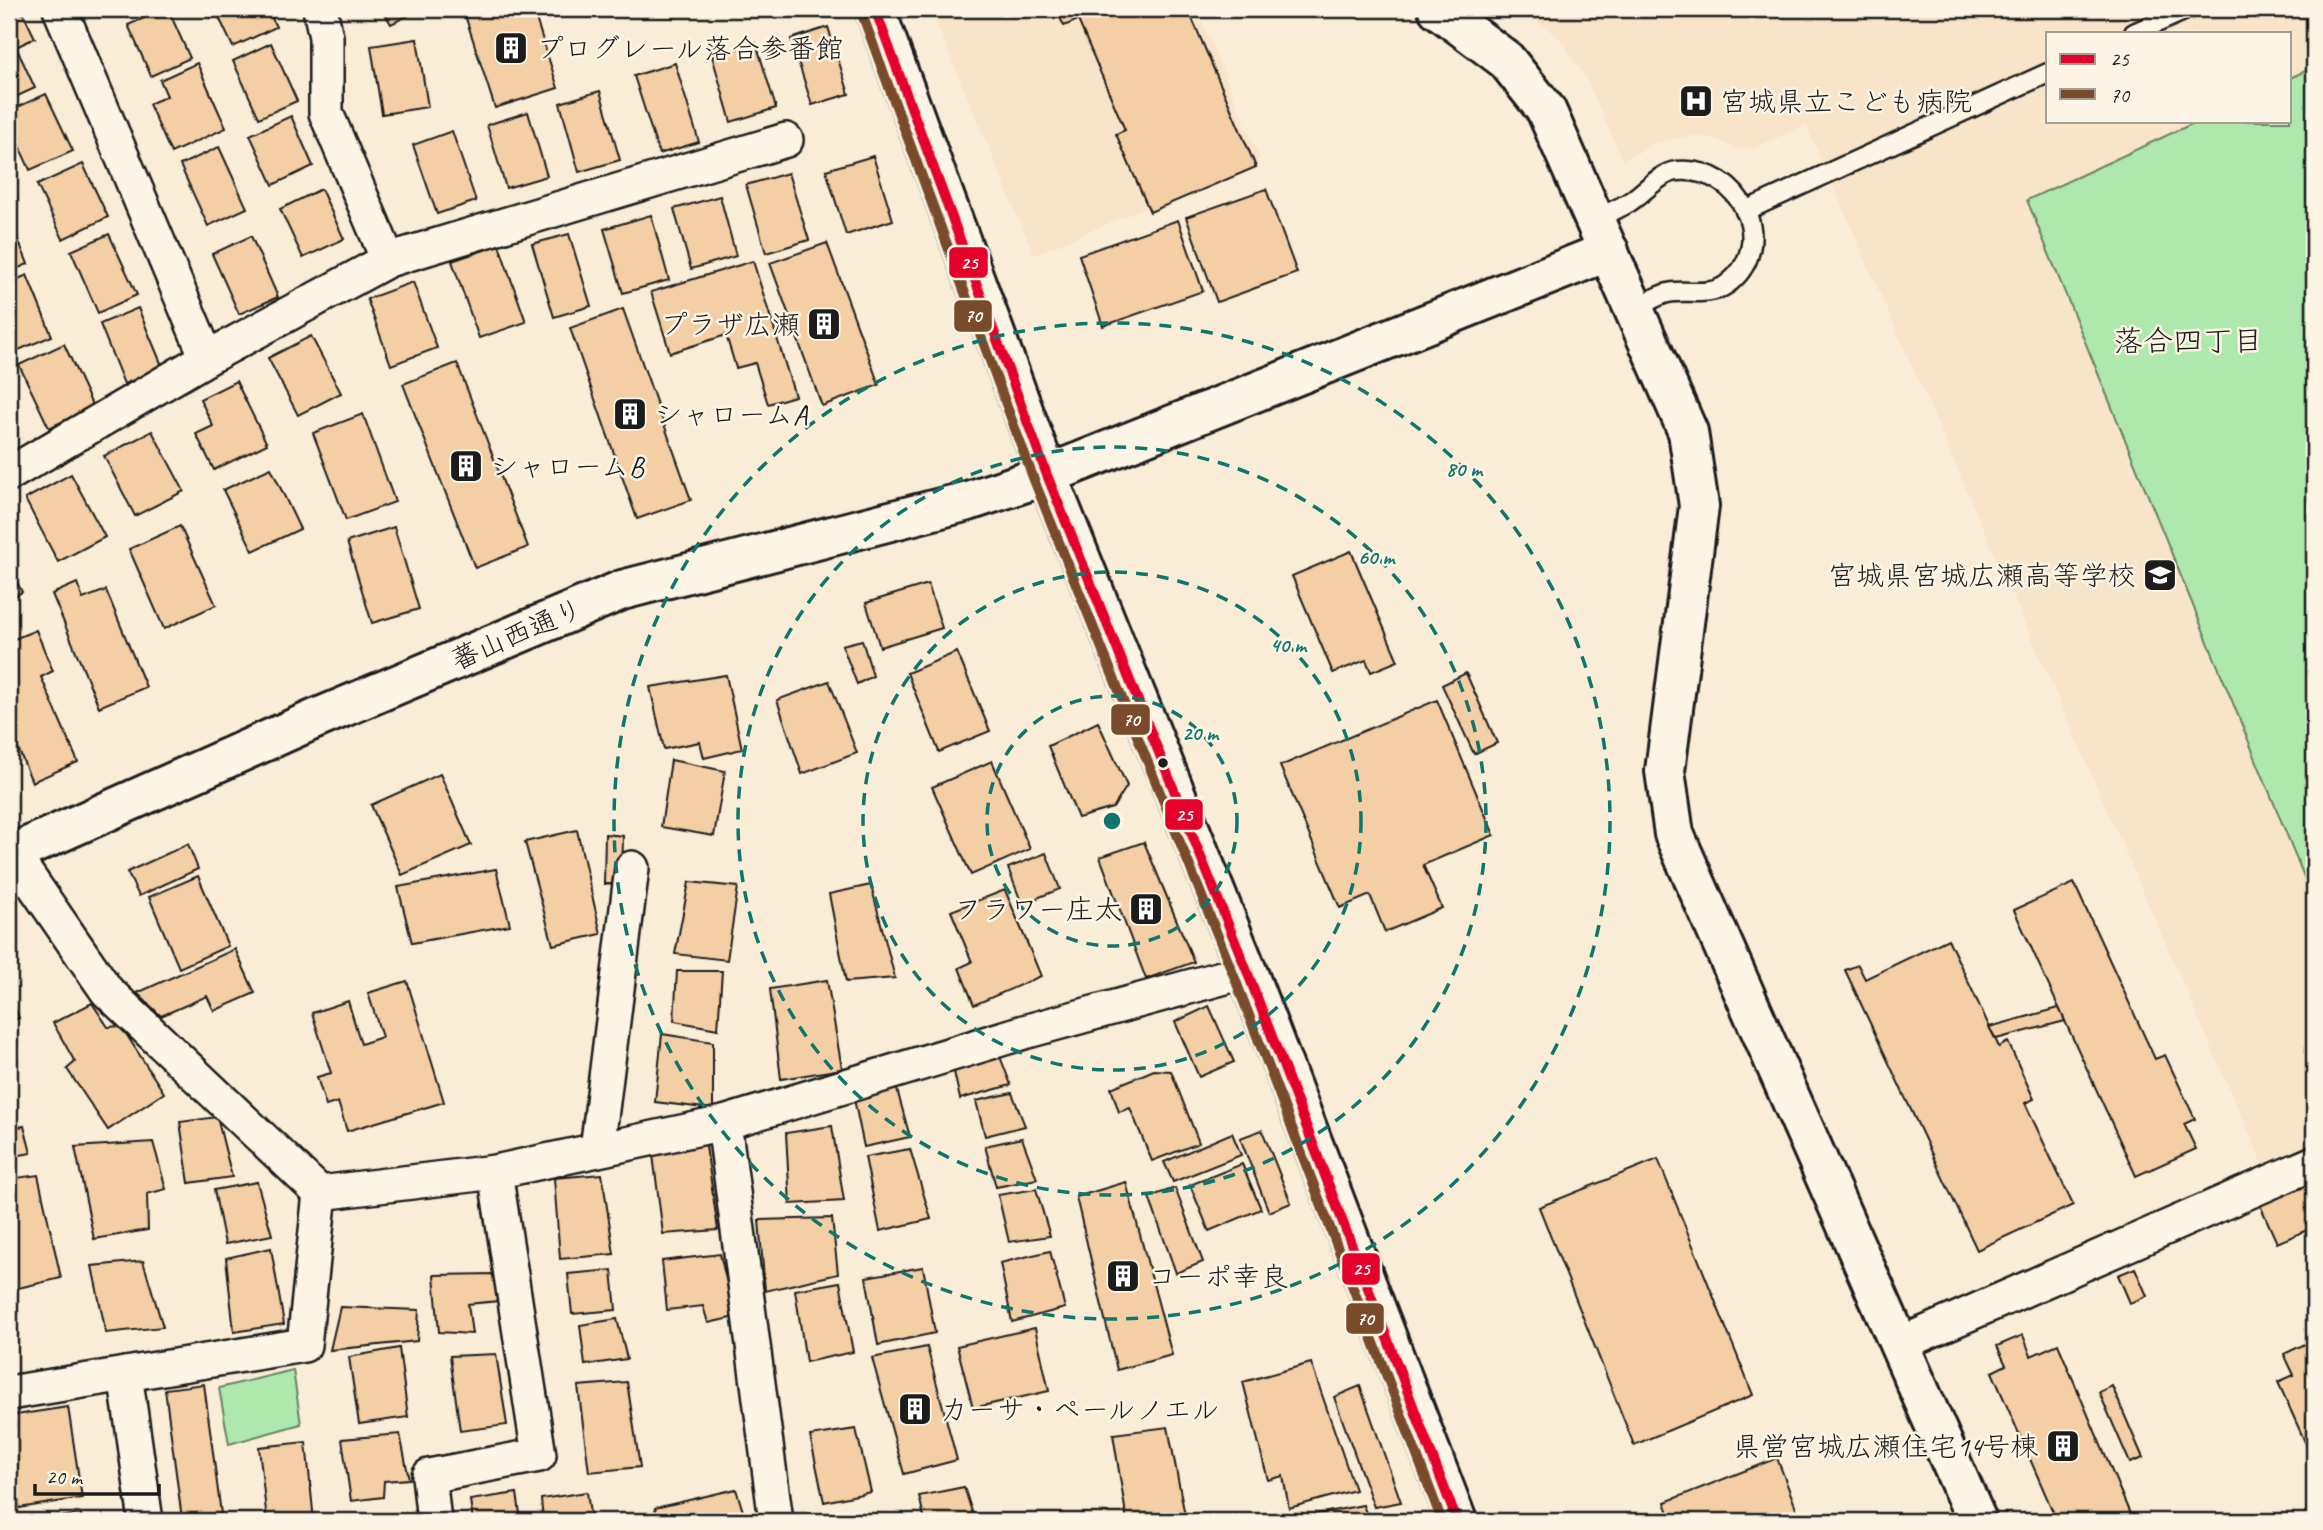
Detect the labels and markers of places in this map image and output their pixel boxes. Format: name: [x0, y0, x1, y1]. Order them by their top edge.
building icon: プログレール落合参番館: [492, 29, 530, 67]
place label: プログレール落合参番館: [536, 31, 843, 66]
hospital icon: 宮城県立こども病院: [1677, 82, 1715, 120]
place label: 宮城県立こども病院: [1720, 84, 1972, 119]
building icon: プラザ広瀬: [805, 305, 843, 343]
place label: プラザ広瀬: [660, 307, 800, 342]
building icon: シャロームA: [611, 395, 649, 433]
place label: シャロームA: [654, 397, 809, 432]
building icon: シャロームB: [447, 447, 485, 485]
place label: シャロームB: [490, 449, 646, 484]
school or university icon: 宮城県宮城広瀬高等学校: [2141, 556, 2179, 594]
place label: 宮城県宮城広瀬高等学校: [1828, 558, 2136, 593]
unlabelled marker: [1156, 756, 1170, 770]
centre of rings: [1100, 809, 1124, 833]
building icon: フラワー庄太: [1127, 890, 1165, 928]
place label: フラワー庄太: [954, 892, 1122, 927]
building icon: コーポ幸良: [1104, 1257, 1142, 1295]
place label: コーポ幸良: [1148, 1259, 1288, 1294]
building icon: カーサ・ペールノエル: [896, 1390, 934, 1428]
place label: カーサ・ペールノエル: [940, 1392, 1219, 1427]
building icon: 県営宮城広瀬住宅14号棟: [2044, 1427, 2082, 1465]
place label: 県営宮城広瀬住宅14号棟: [1733, 1429, 2038, 1464]

